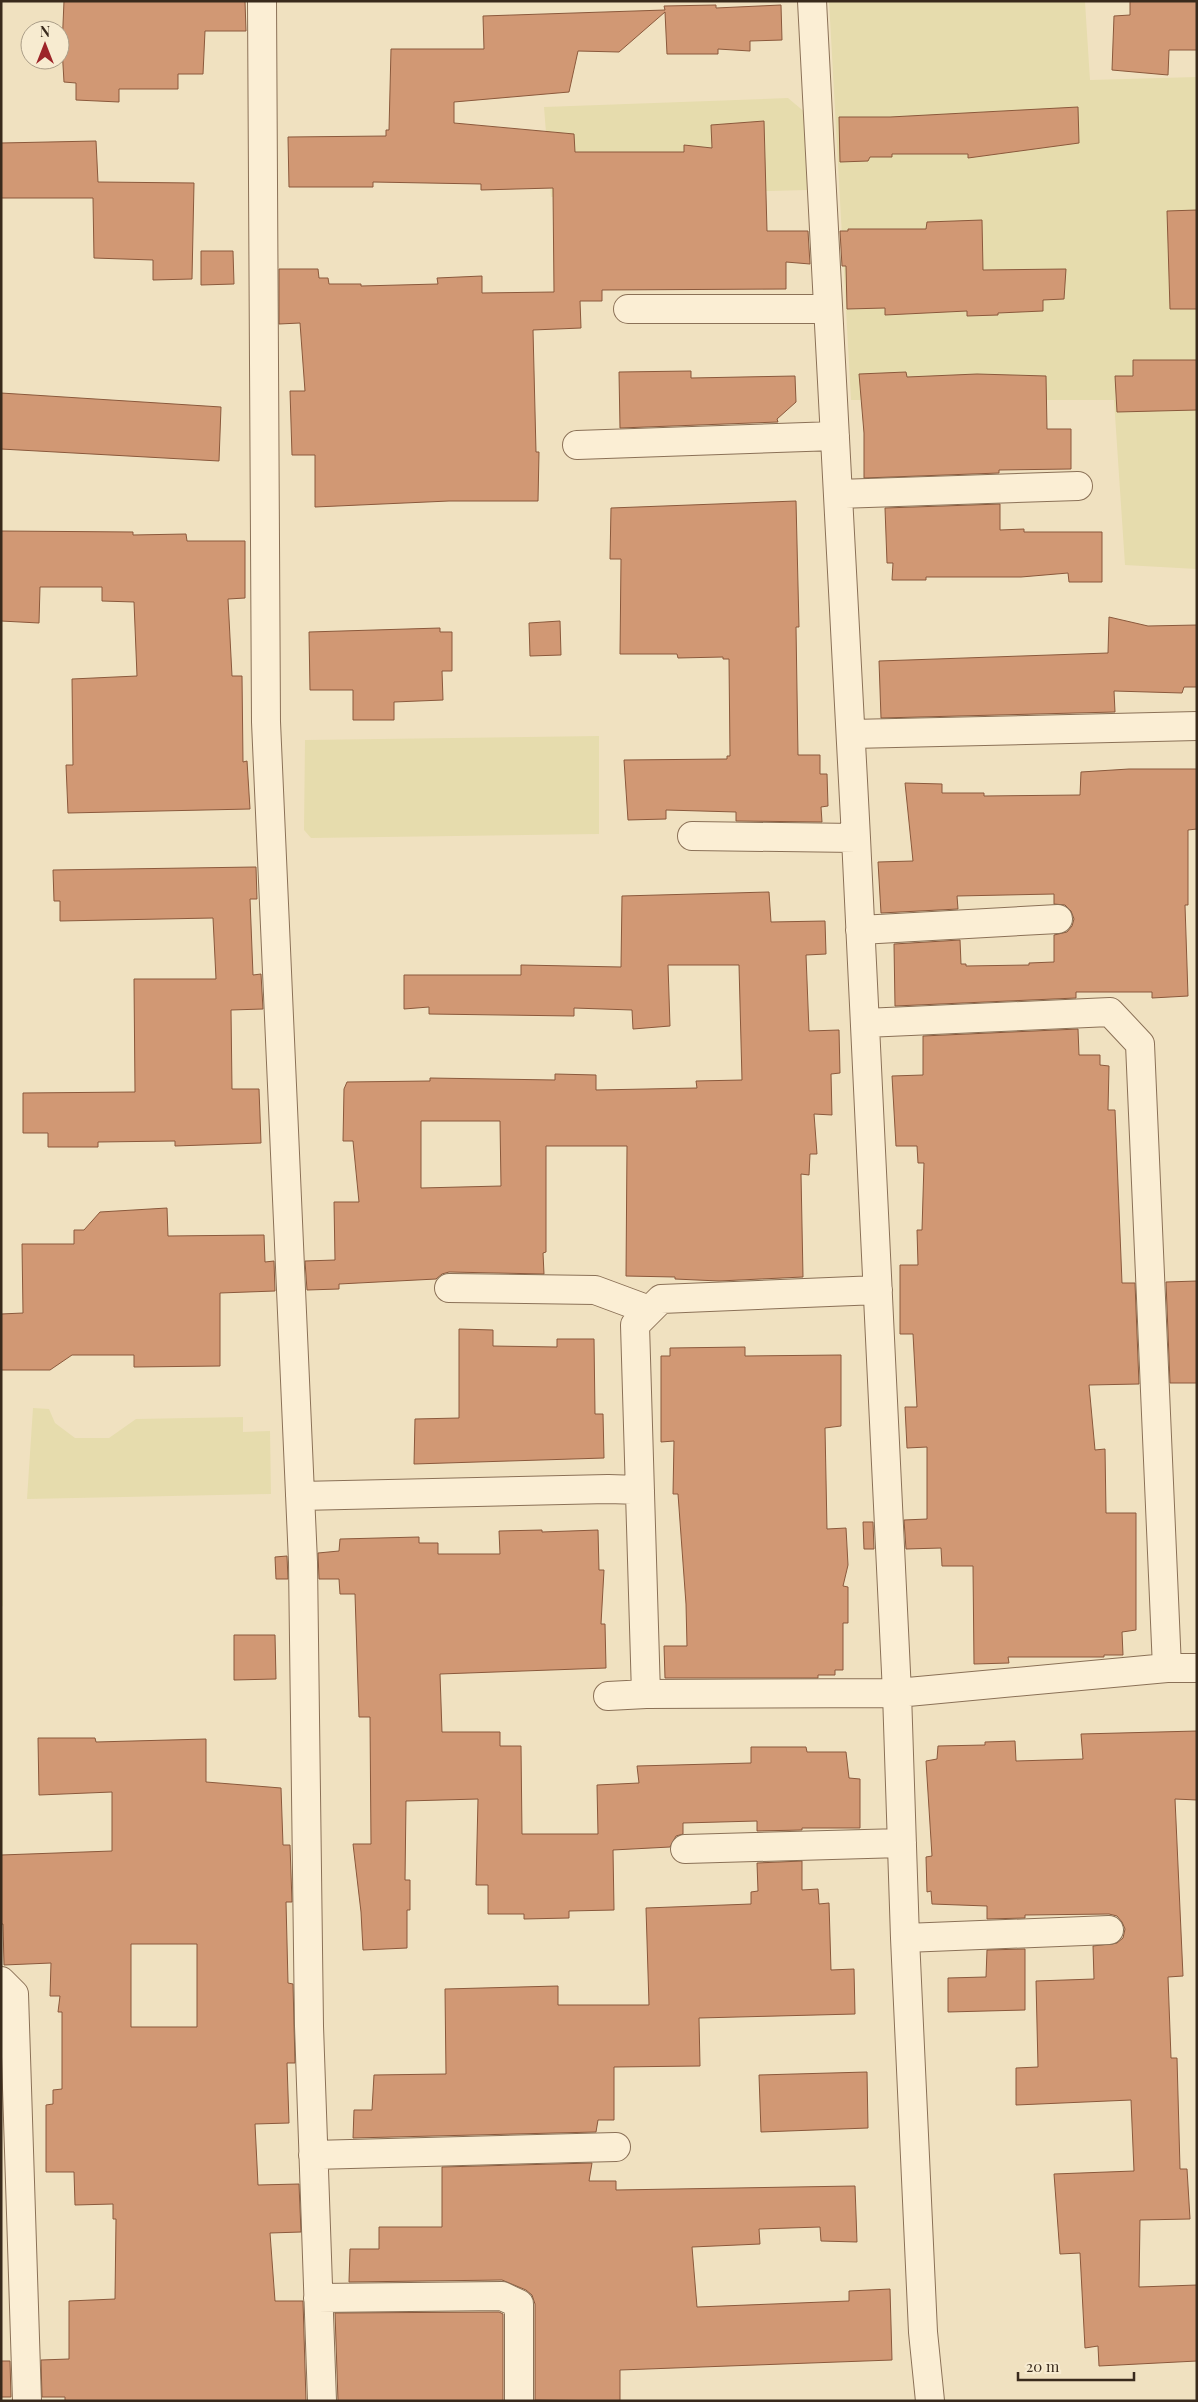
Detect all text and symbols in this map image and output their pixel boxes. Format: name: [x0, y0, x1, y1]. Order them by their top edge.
north arrow: [20, 20, 70, 70]
text: N: [40, 22, 50, 41]
scale bar: [1018, 2350, 1134, 2382]
text: 20 m: [1026, 2356, 1060, 2376]

